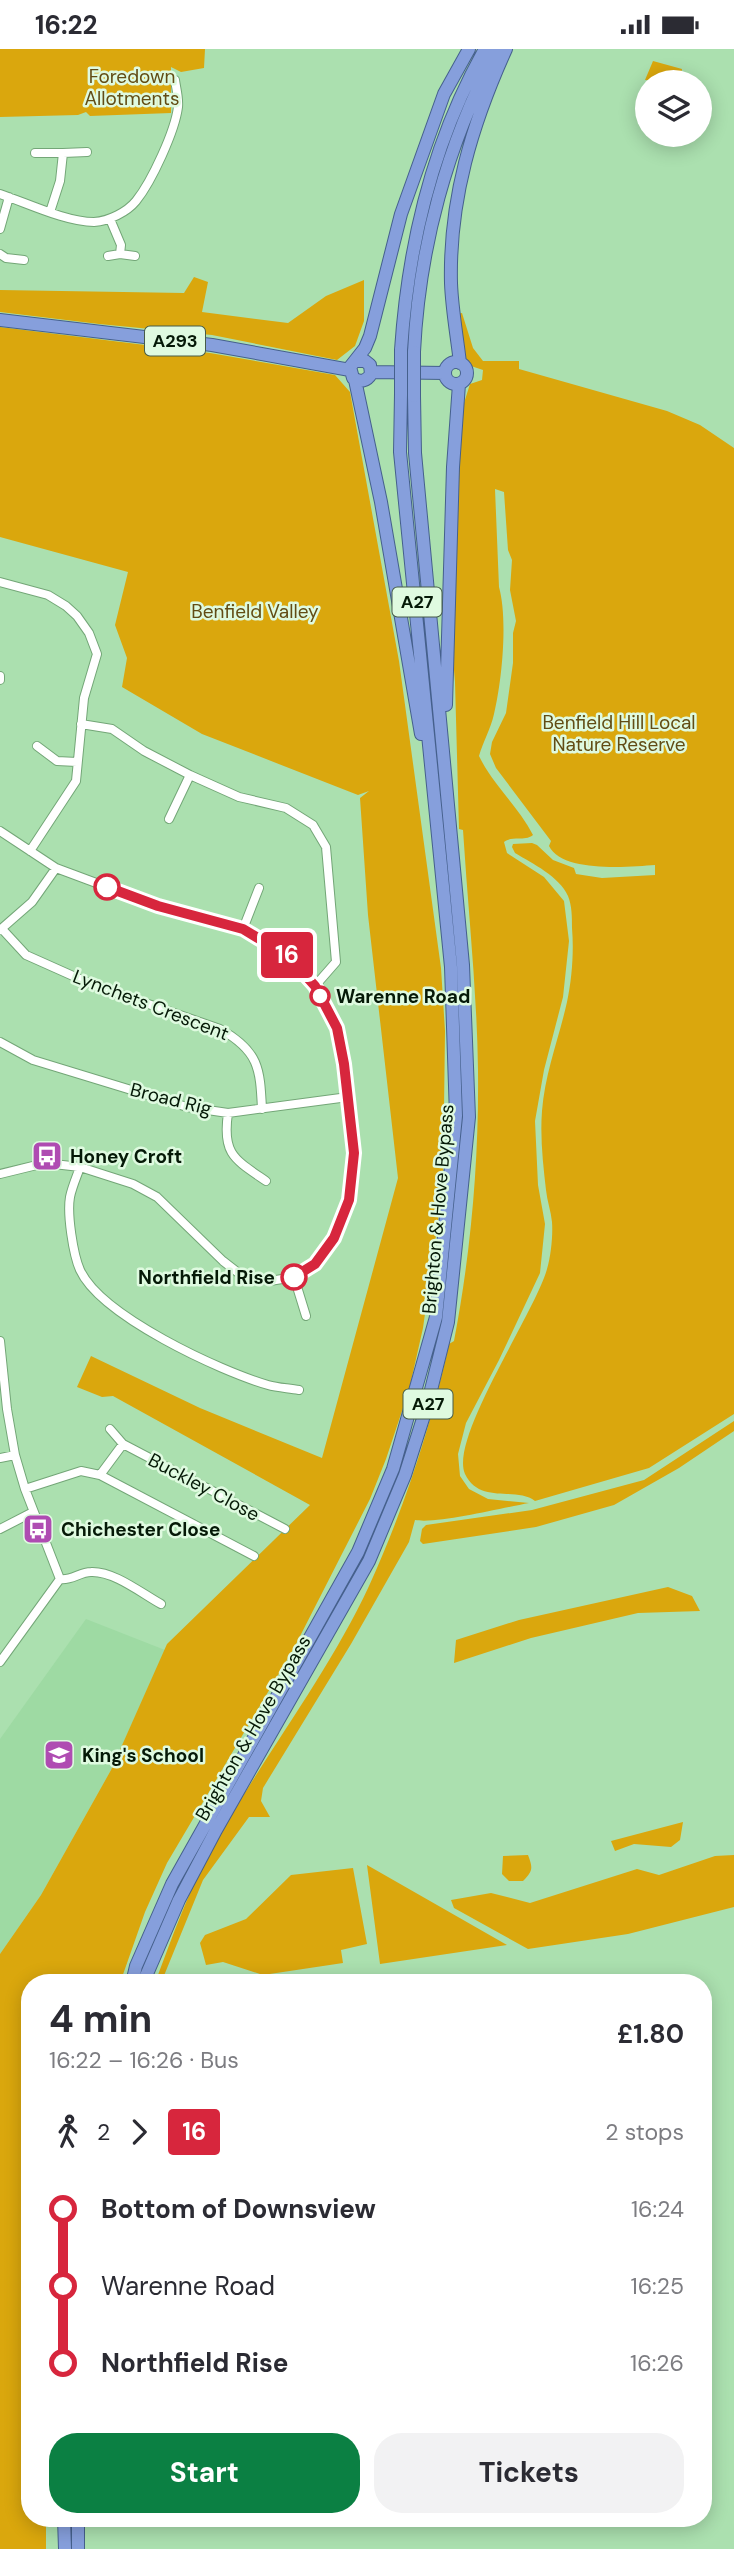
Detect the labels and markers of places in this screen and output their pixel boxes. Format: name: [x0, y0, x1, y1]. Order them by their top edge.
unlabelled marker: [94, 874, 120, 900]
place label: Warenne Road: [336, 984, 470, 1009]
marker: Warenne Road: [310, 986, 330, 1006]
bus stop icon: Honey Croft: [30, 1139, 64, 1173]
place label: Honey Croft: [70, 1144, 182, 1169]
marker: Northfield Rise: [281, 1264, 307, 1290]
place label: Northfield Rise: [138, 1265, 275, 1290]
bus stop icon: Chichester Close: [21, 1512, 55, 1546]
place label: Chichester Close: [61, 1517, 220, 1542]
school or university icon: King's School: [42, 1738, 76, 1772]
place label: King's School: [82, 1743, 204, 1768]

